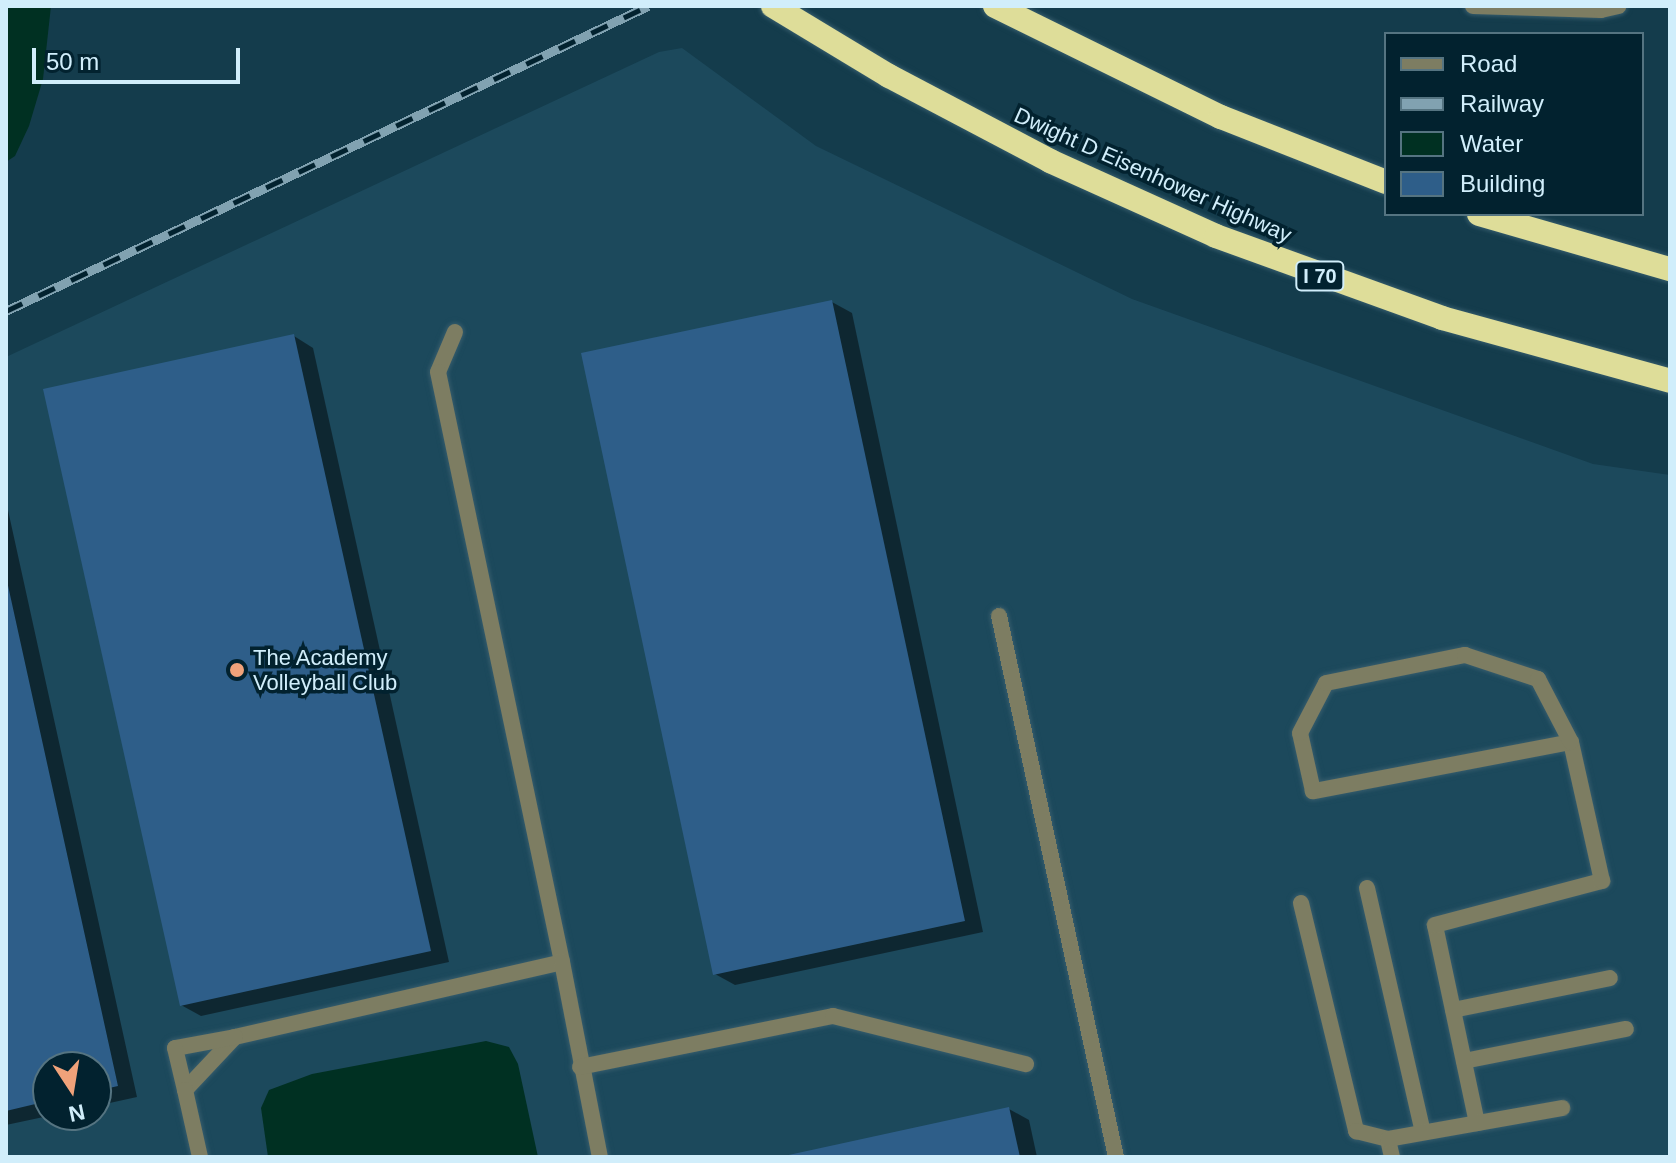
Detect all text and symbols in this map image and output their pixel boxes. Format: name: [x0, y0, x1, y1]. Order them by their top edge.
scale bar: [36, 32, 244, 82]
legend: [1384, 32, 1644, 216]
text: 50 m: [46, 48, 99, 75]
text: Road: [1460, 50, 1517, 77]
text: Railway: [1460, 90, 1544, 117]
street label: Dwight D Eisenhower Highway: [1010, 102, 1296, 248]
text: Water: [1460, 130, 1523, 157]
text: Building: [1460, 170, 1545, 197]
road number: I 70: [1294, 260, 1346, 292]
place label: The Academy Volleyball Club: [253, 644, 397, 696]
marker: The Academy Volleyball Club: [228, 661, 246, 679]
north arrow: [32, 1051, 112, 1131]
text: N: [66, 1099, 87, 1127]

